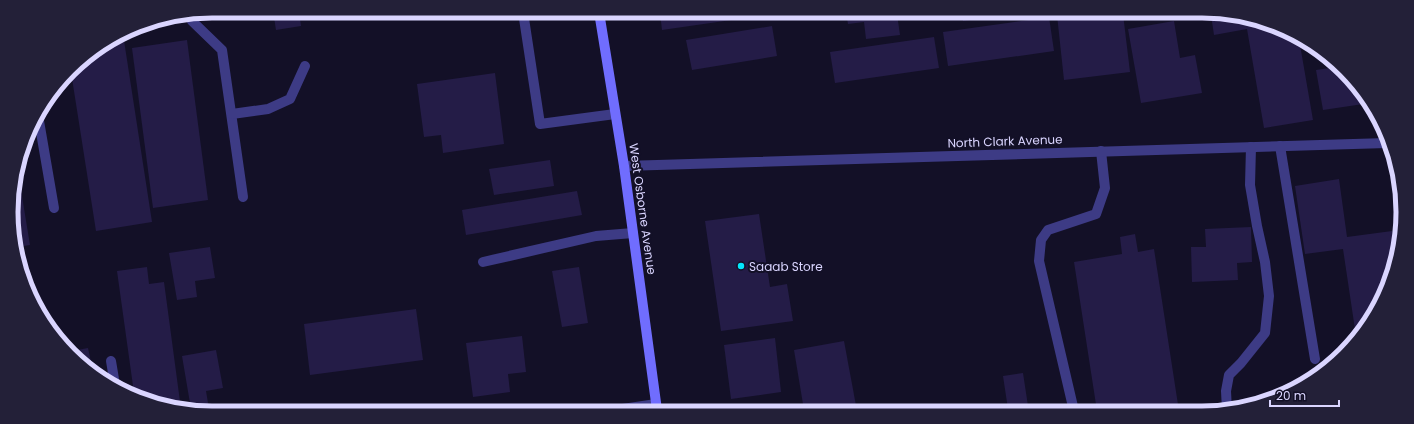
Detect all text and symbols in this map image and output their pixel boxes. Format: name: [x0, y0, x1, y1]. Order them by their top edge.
street label: North Clark Avenue: [947, 130, 1063, 152]
street label: West Osborne Avenue: [625, 142, 661, 276]
place label: Saaab Store: [749, 258, 823, 275]
marker: Saaab Store: [736, 261, 746, 271]
scale bar: [1270, 382, 1339, 408]
text: 20 m: [1276, 387, 1306, 404]

